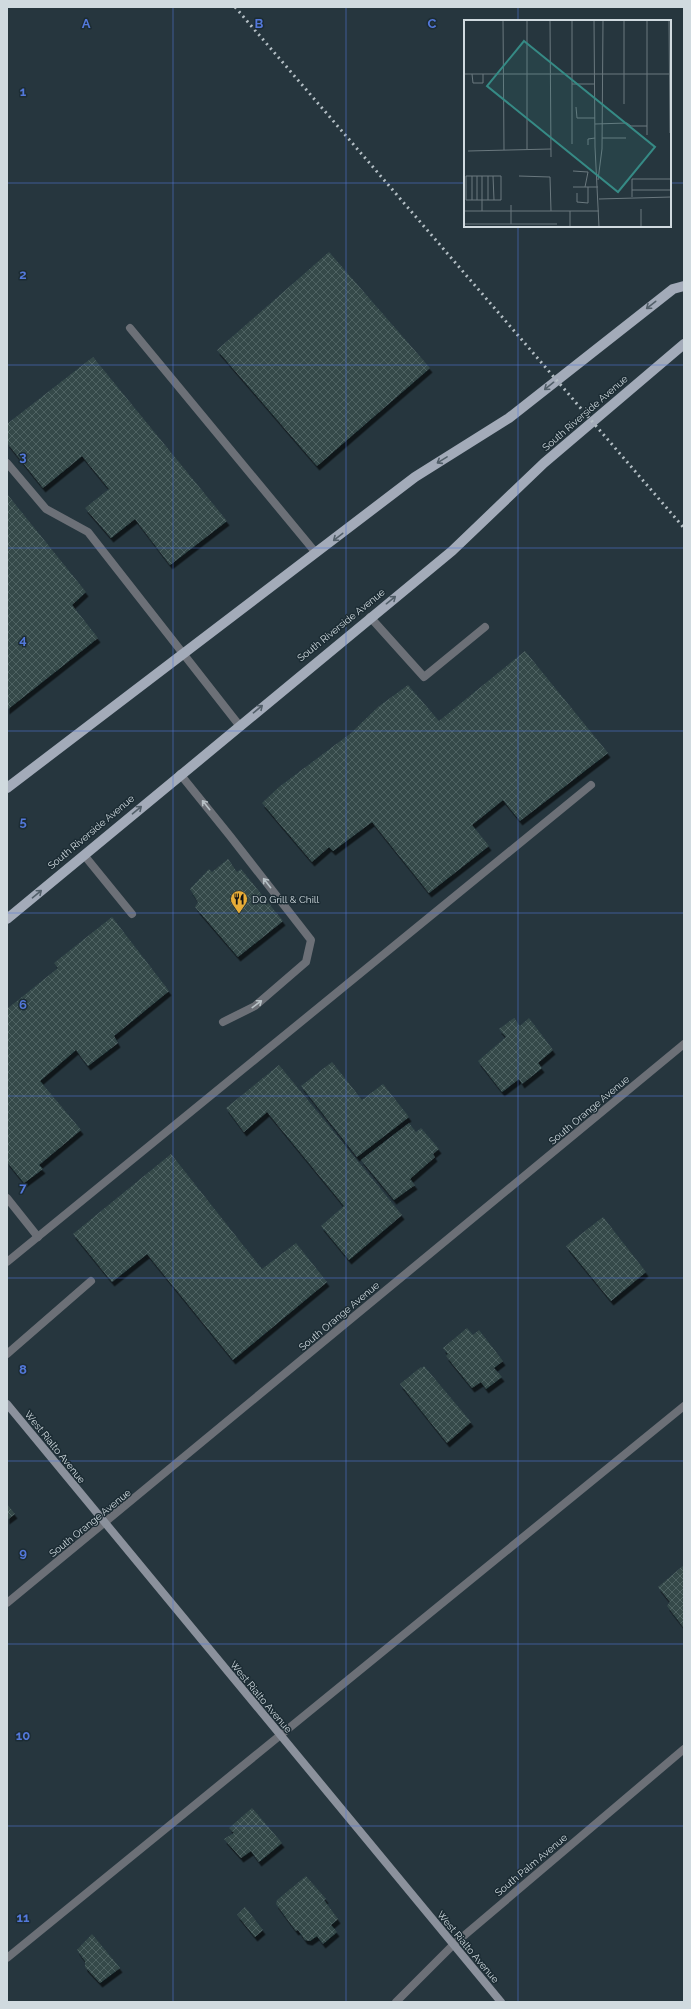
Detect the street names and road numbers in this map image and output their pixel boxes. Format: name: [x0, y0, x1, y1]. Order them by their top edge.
street label: South Riverside Avenue: [540, 373, 630, 453]
street label: South Riverside Avenue: [295, 586, 387, 664]
street label: South Riverside Avenue: [46, 793, 137, 871]
street label: South Orange Avenue: [547, 1073, 631, 1147]
street label: South Orange Avenue: [297, 1279, 381, 1353]
street label: West Rialto Avenue: [22, 1409, 88, 1485]
street label: South Orange Avenue: [47, 1487, 133, 1559]
street label: West Rialto Avenue: [228, 1659, 294, 1735]
street label: South Palm Avenue: [493, 1832, 569, 1898]
street label: West Rialto Avenue: [435, 1909, 501, 1985]

